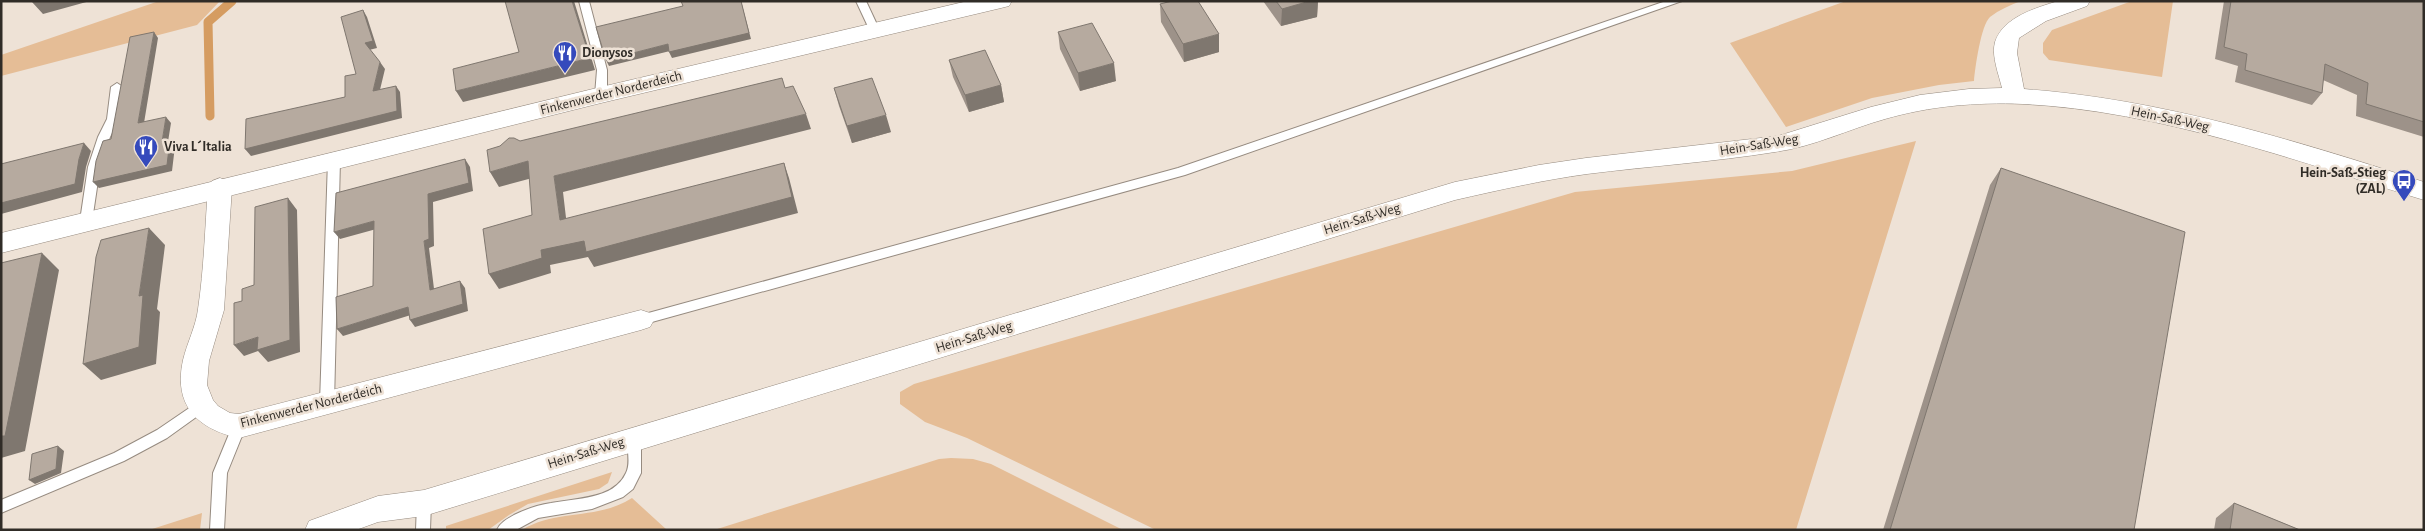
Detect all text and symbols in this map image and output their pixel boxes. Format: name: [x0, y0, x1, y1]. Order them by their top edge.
restaurant icon: Dionysos: [552, 40, 578, 74]
place label: Dionysos: [582, 46, 633, 60]
street label: Finkenwerder Norderdeich: [539, 69, 683, 117]
street label: Hein-Saß-Weg: [2130, 104, 2210, 134]
street label: Hein-Saß-Weg: [1719, 132, 1799, 158]
restaurant icon: Viva L´Italia: [133, 134, 159, 168]
place label: Viva L´Italia: [164, 140, 232, 154]
place label: Hein-Saß-Stieg (ZAL): [2300, 166, 2387, 196]
bus stop icon: Hein-Saß-Stieg (ZAL): [2391, 168, 2417, 202]
street label: Hein-Saß-Weg: [1322, 201, 1402, 237]
street label: Hein-Saß-Weg: [934, 319, 1014, 355]
street label: Finkenwerder Norderdeich: [239, 382, 383, 430]
street label: Hein-Saß-Weg: [546, 435, 626, 471]

